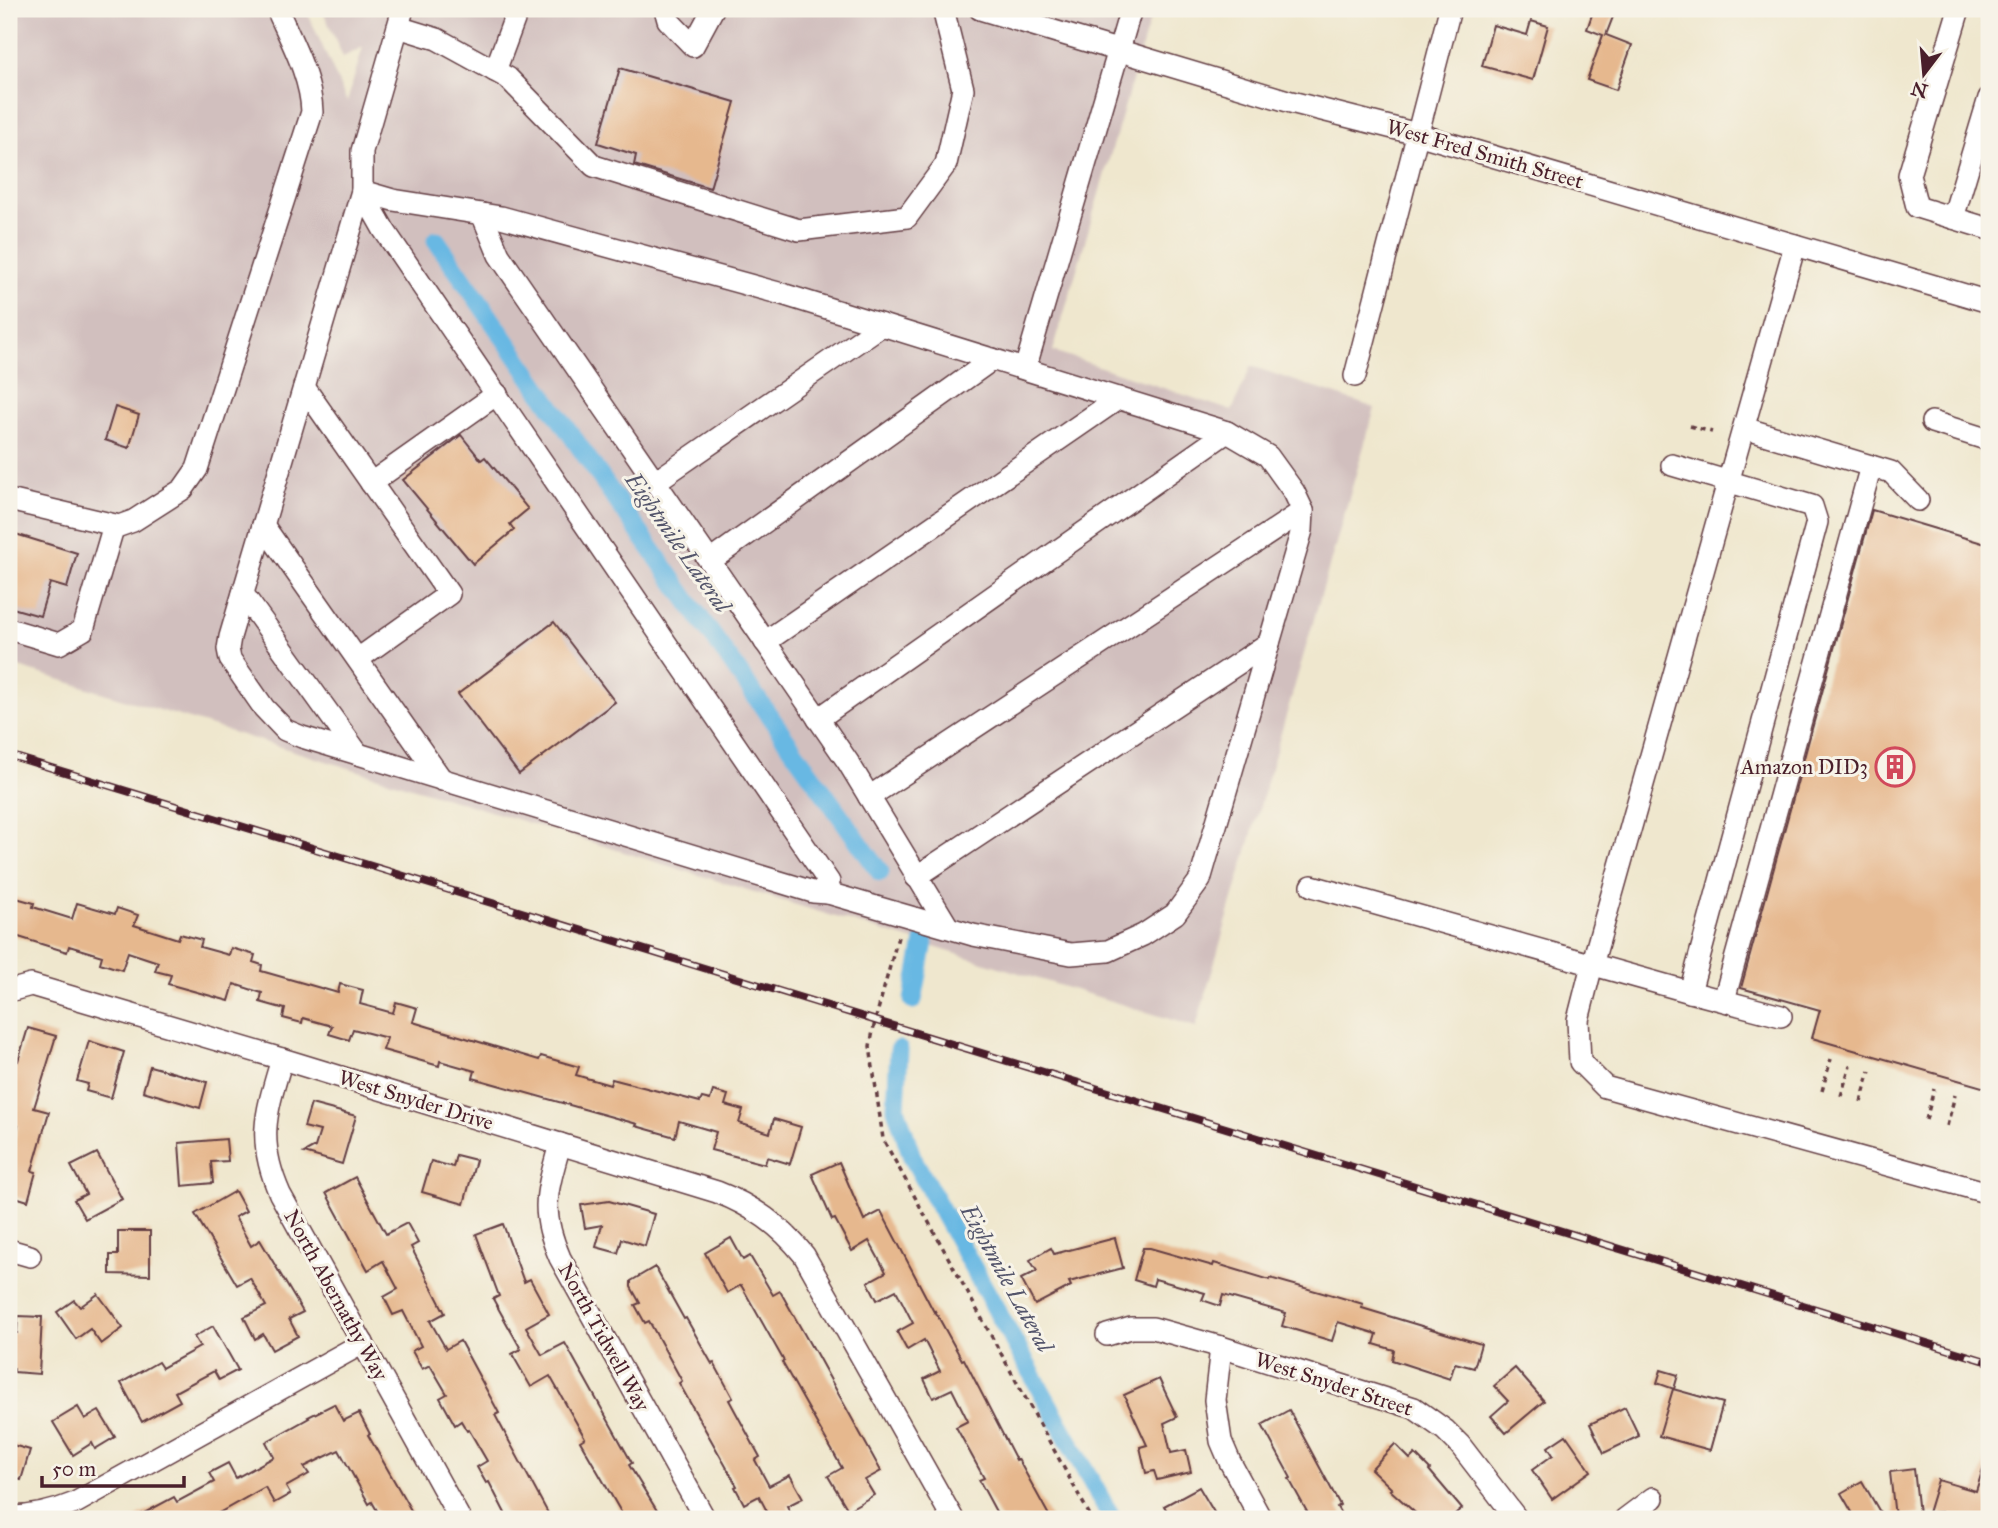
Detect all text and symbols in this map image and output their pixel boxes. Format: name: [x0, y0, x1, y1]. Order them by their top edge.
north arrow: [1890, 38, 1960, 108]
text: N: [1909, 77, 1930, 103]
street label: West Fred Smith Street: [1384, 113, 1587, 195]
water label: Eightmile Lateral: [619, 466, 738, 619]
building icon: Amazon DID3: [1874, 746, 1916, 788]
place label: Amazon DID3: [1740, 754, 1868, 780]
street label: West Snyder Drive: [336, 1064, 497, 1136]
water label: Eightmile Lateral: [954, 1198, 1060, 1358]
street label: North Abernathy Way: [278, 1205, 394, 1386]
street label: North Tidwell Way: [552, 1258, 656, 1417]
street label: West Snyder Street: [1252, 1346, 1417, 1422]
scale bar: [42, 1444, 184, 1488]
text: 50 m: [52, 1456, 97, 1482]

